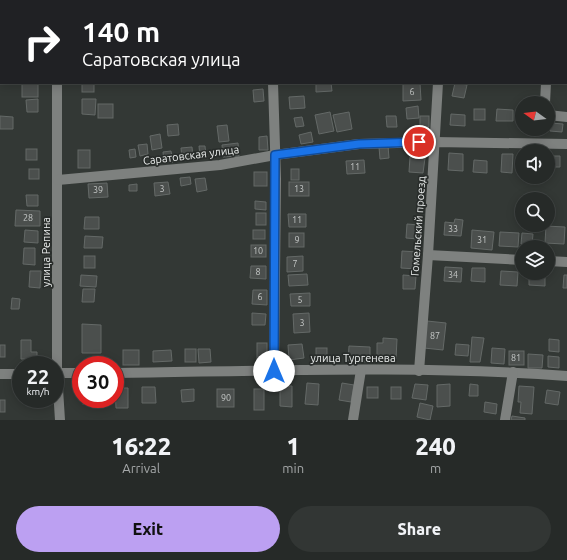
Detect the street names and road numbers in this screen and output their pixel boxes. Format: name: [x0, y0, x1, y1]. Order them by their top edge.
street label: Саратовская улица: [142, 143, 240, 167]
street label: Гомельский проезд: [409, 175, 428, 276]
street label: улица Репина: [40, 217, 52, 287]
street label: улица Тургенева: [310, 352, 396, 364]

